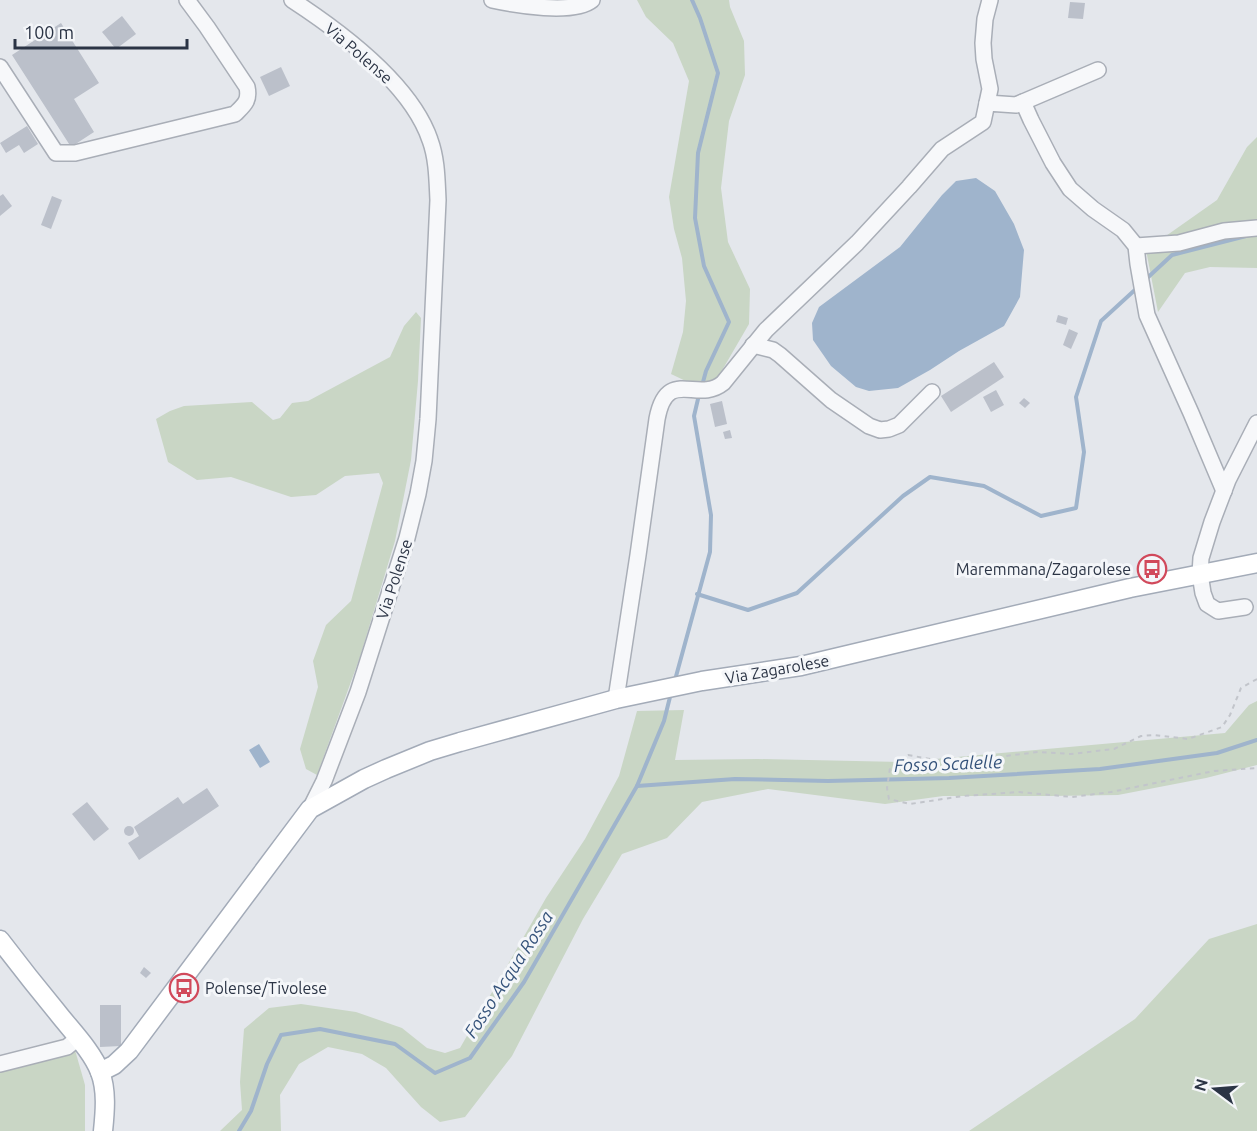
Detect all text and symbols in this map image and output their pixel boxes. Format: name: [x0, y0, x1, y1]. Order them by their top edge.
scale bar: [15, 12, 188, 50]
street label: Via Polense: [322, 19, 396, 87]
text: 100 m: [24, 22, 74, 42]
street label: Via Polense: [373, 537, 415, 621]
bus stop icon: Maremmana/Zagarolese: [1136, 553, 1168, 585]
place label: Maremmana/Zagarolese: [956, 560, 1131, 578]
street label: Via Zagarolese: [724, 651, 830, 687]
water label: Fosso Scalelle: [894, 751, 1002, 775]
water label: Fosso Acqua Rossa: [460, 907, 556, 1041]
bus stop icon: Polense/Tivolese: [168, 972, 200, 1004]
place label: Polense/Tivolese: [205, 979, 327, 997]
north arrow: [1185, 1059, 1245, 1119]
text: N: [1190, 1077, 1211, 1093]

